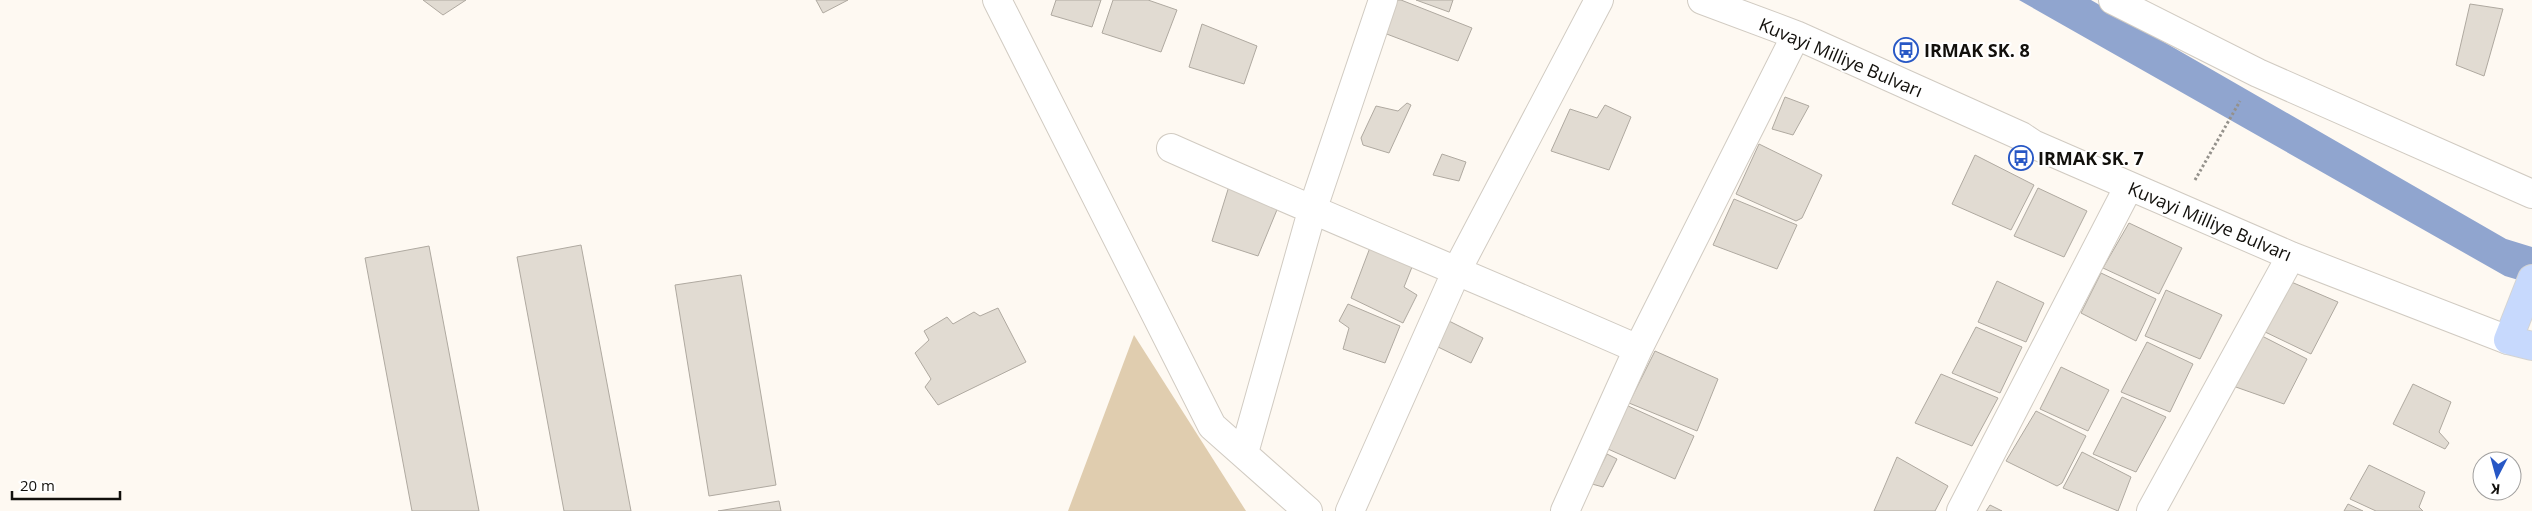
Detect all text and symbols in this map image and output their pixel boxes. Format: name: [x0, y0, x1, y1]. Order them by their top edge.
street label: Kuvayi Milliye Bulvarı: [1756, 12, 1926, 102]
bus stop icon: IRMAK SK. 8: [1893, 37, 1919, 63]
place label: IRMAK SK. 8: [1924, 38, 2030, 62]
bus stop icon: IRMAK SK. 7: [2008, 145, 2034, 171]
place label: IRMAK SK. 7: [2038, 146, 2144, 170]
street label: Kuvayi Milliye Bulvarı: [2125, 176, 2295, 266]
north arrow: [2472, 451, 2522, 501]
scale bar: [12, 468, 120, 500]
text: 20 m: [20, 475, 55, 495]
text: K: [2489, 479, 2501, 499]

